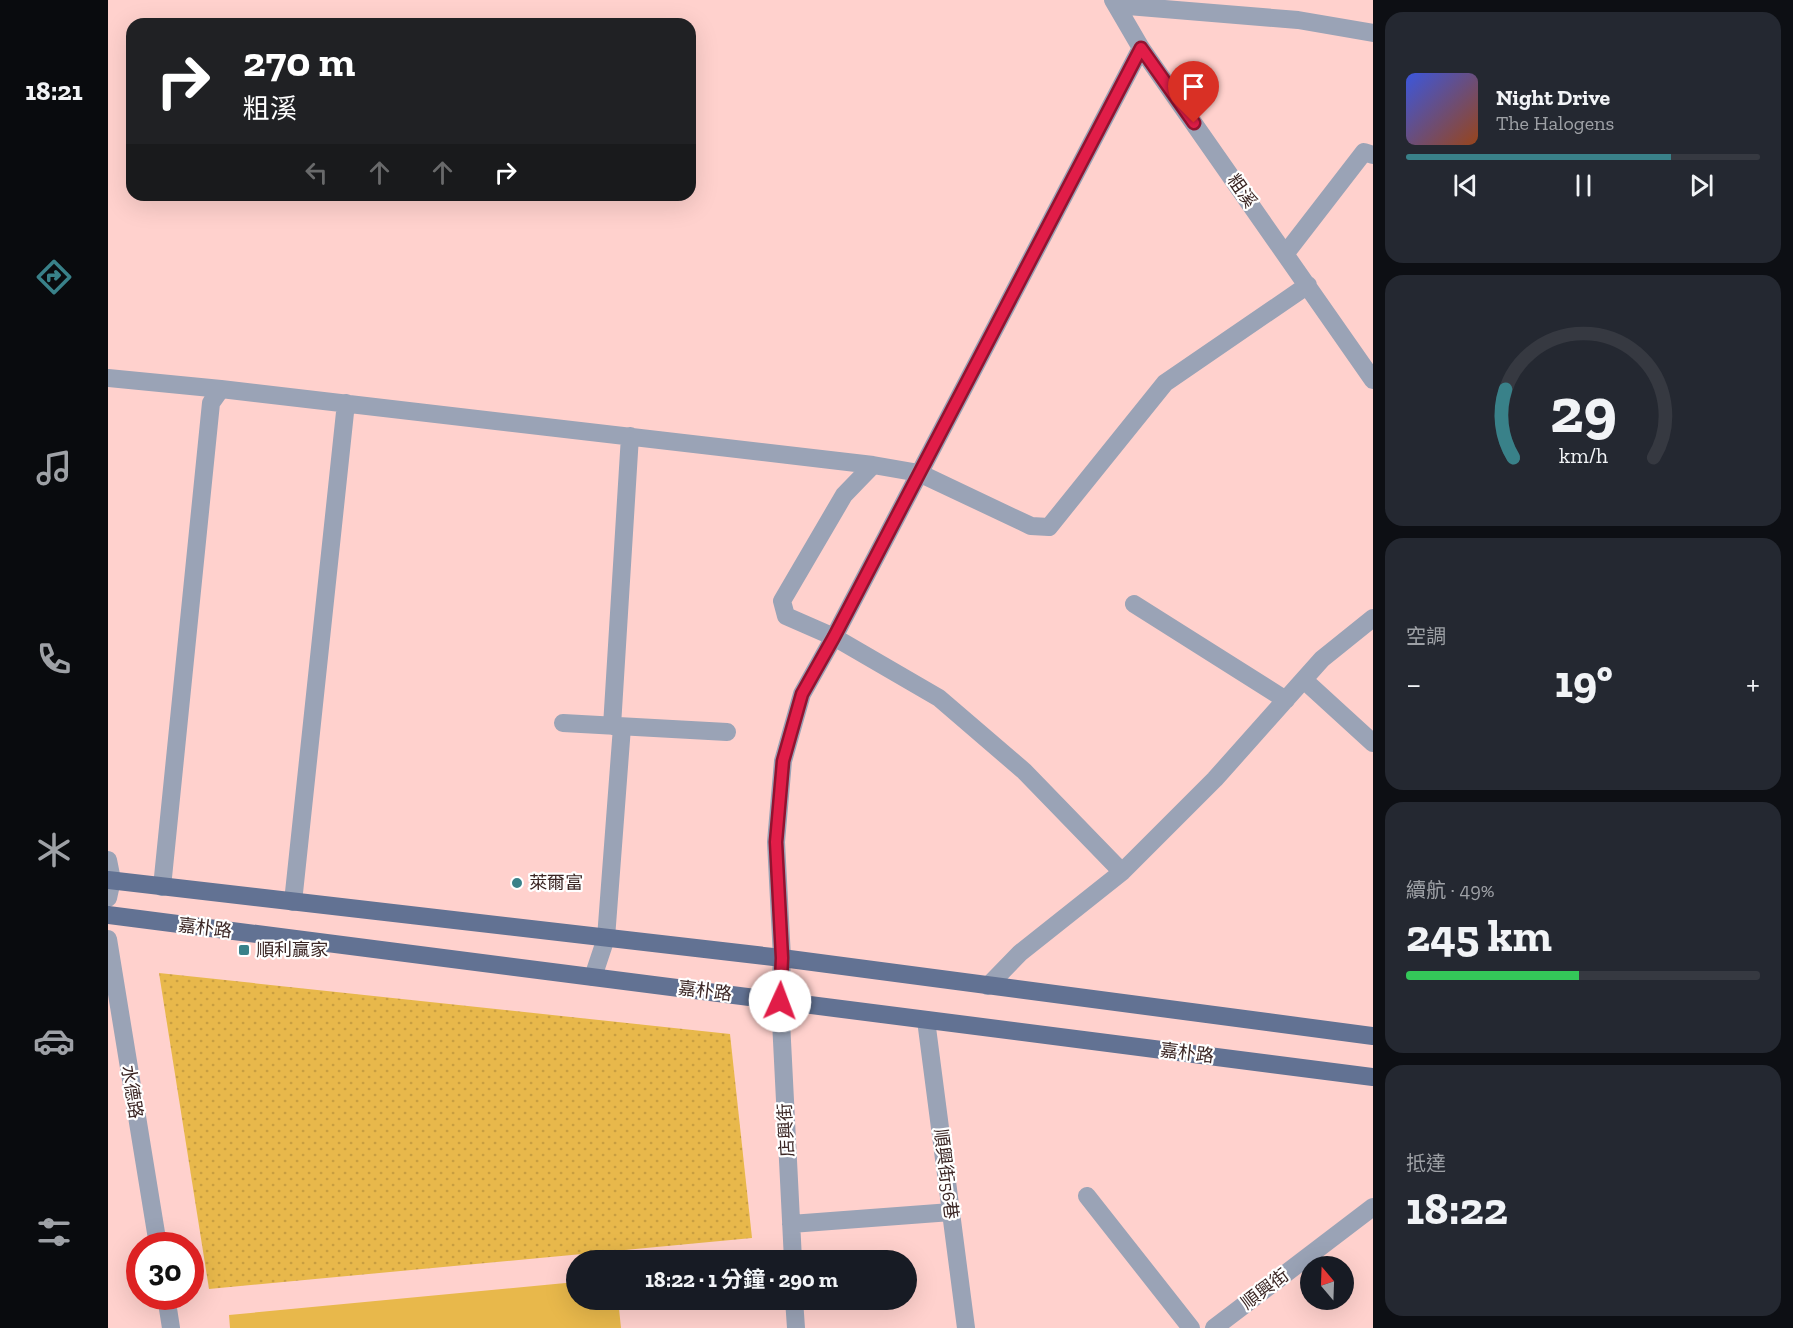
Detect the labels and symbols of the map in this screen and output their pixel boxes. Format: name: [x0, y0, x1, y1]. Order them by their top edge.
pin: [1168, 61, 1219, 123]
street label: 粗溪: [1223, 170, 1261, 212]
place label: 萊爾富: [529, 872, 583, 894]
marker: 萊爾富: [510, 876, 524, 890]
street label: 嘉朴路: [177, 914, 233, 942]
place label: 順利贏家: [256, 939, 328, 961]
marker: 順利贏家: [237, 943, 251, 957]
position arrow: [748, 969, 812, 1033]
street label: 嘉朴路: [677, 977, 733, 1005]
street label: 嘉朴路: [1159, 1039, 1215, 1067]
street label: 水德路: [117, 1064, 147, 1120]
street label: 店興街: [774, 1102, 798, 1158]
street label: 順興街56巷: [930, 1128, 962, 1220]
speed limit sign: 30: [126, 1232, 204, 1310]
north arrow: [1300, 1256, 1354, 1310]
street label: 順興街: [1237, 1264, 1293, 1314]

